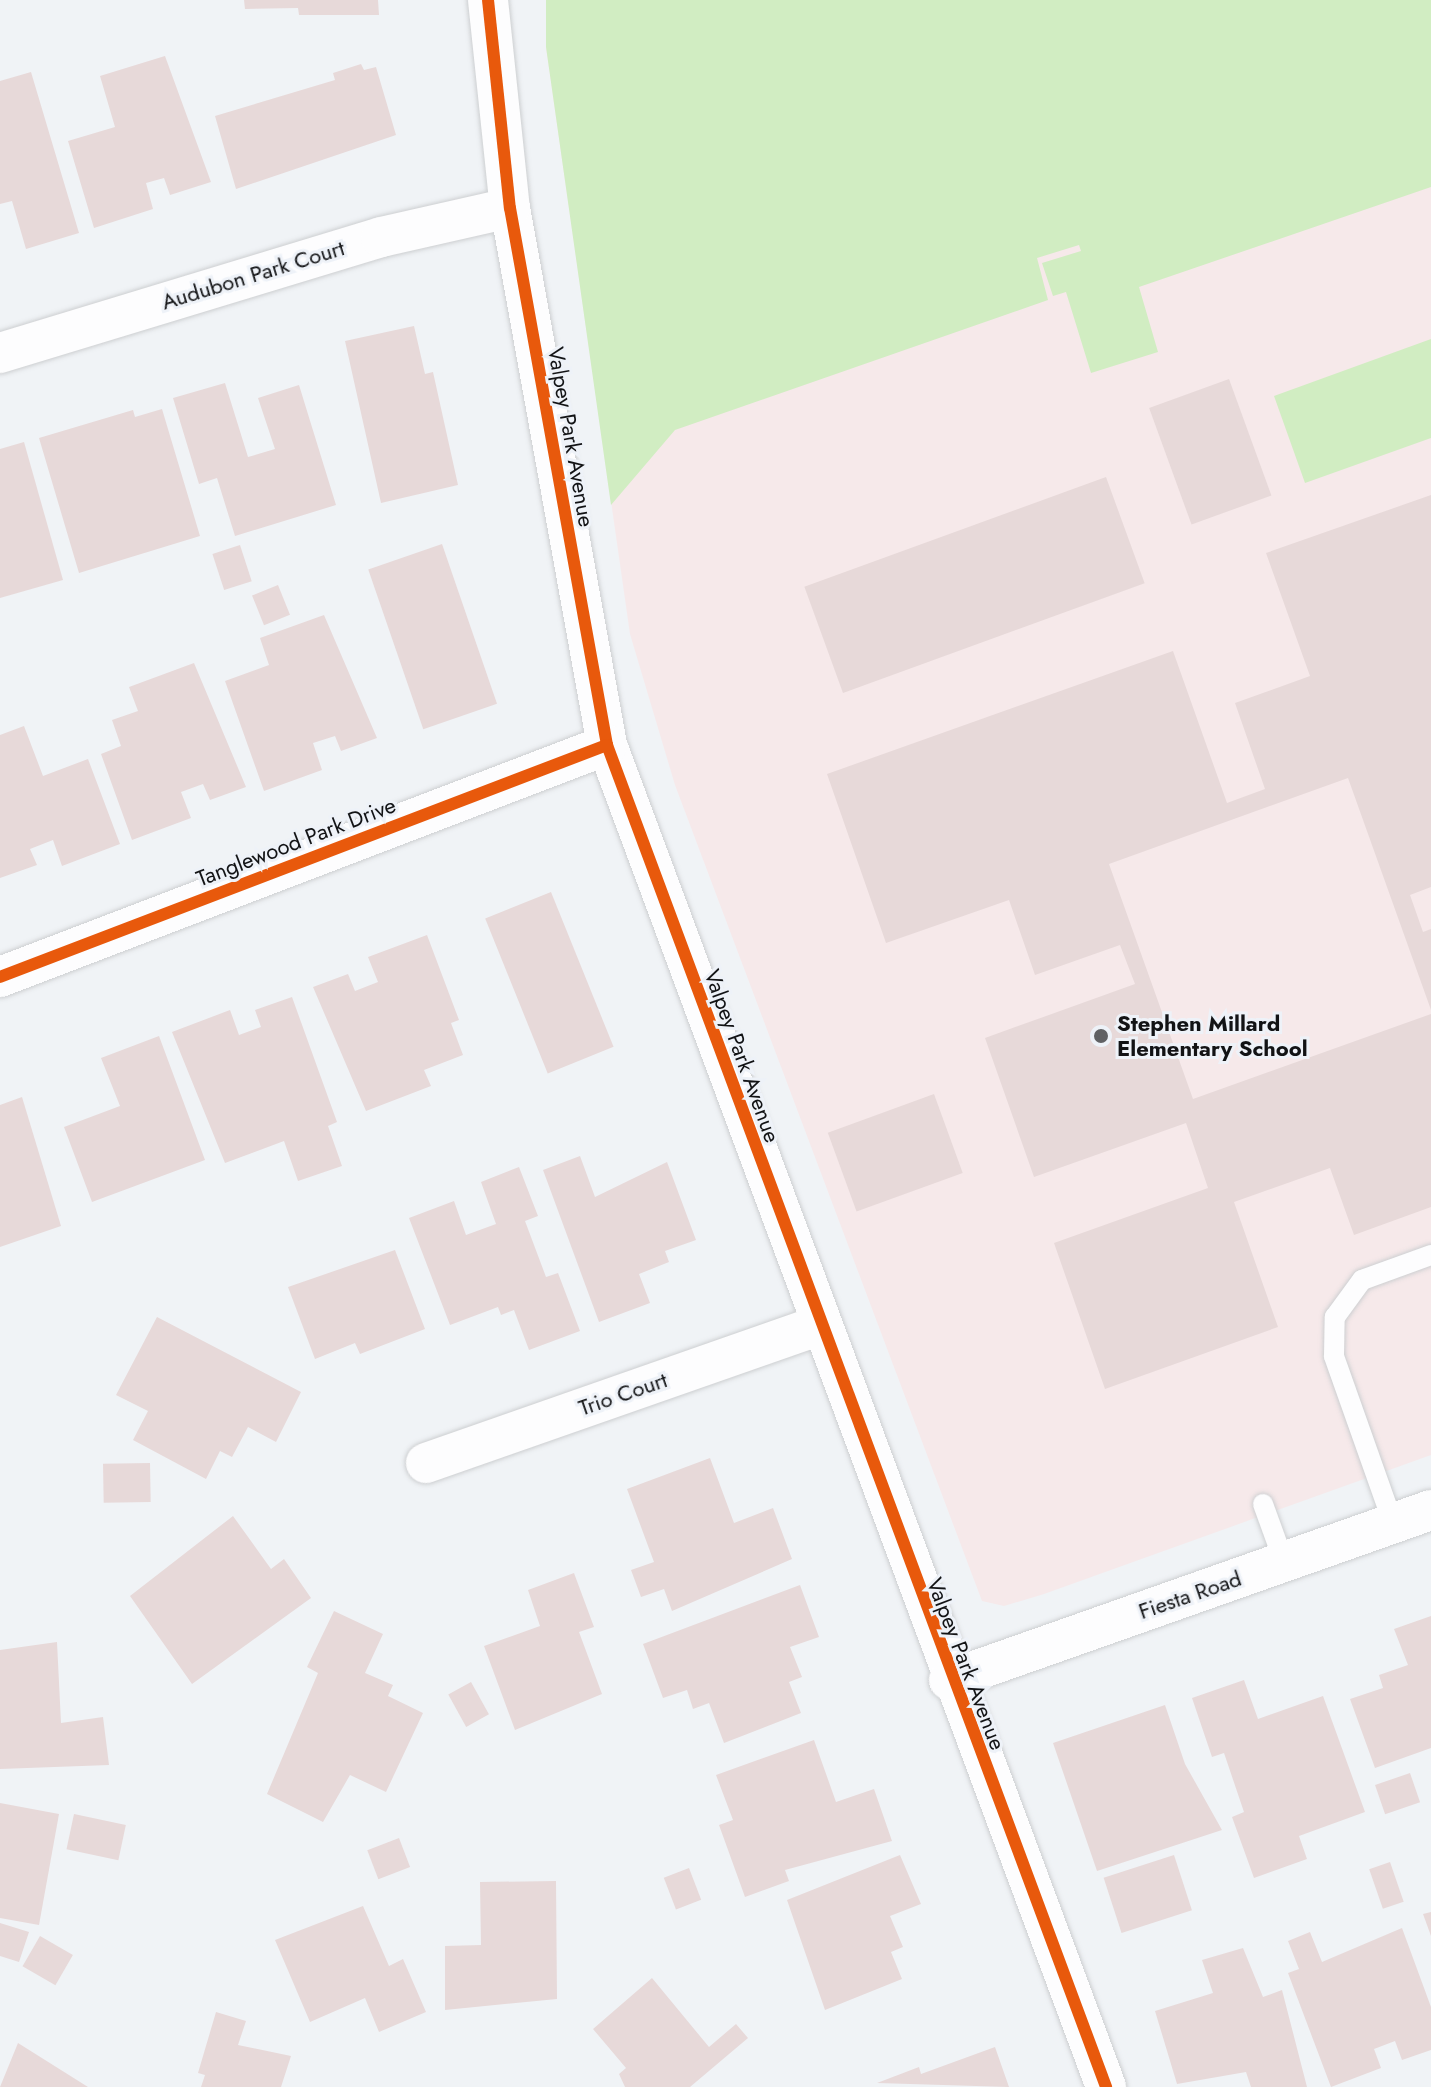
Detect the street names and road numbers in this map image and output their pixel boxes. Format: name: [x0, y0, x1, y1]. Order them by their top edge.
street label: Audubon Park Court: [158, 235, 348, 315]
street label: Valpey Park Avenue: [542, 345, 600, 529]
street label: Tanglewood Park Drive: [193, 792, 399, 892]
street label: Valpey Park Avenue: [698, 966, 786, 1146]
street label: Trio Court: [575, 1367, 671, 1421]
street label: Fiesta Road: [1135, 1565, 1245, 1625]
street label: Valpey Park Avenue: [921, 1574, 1011, 1754]

